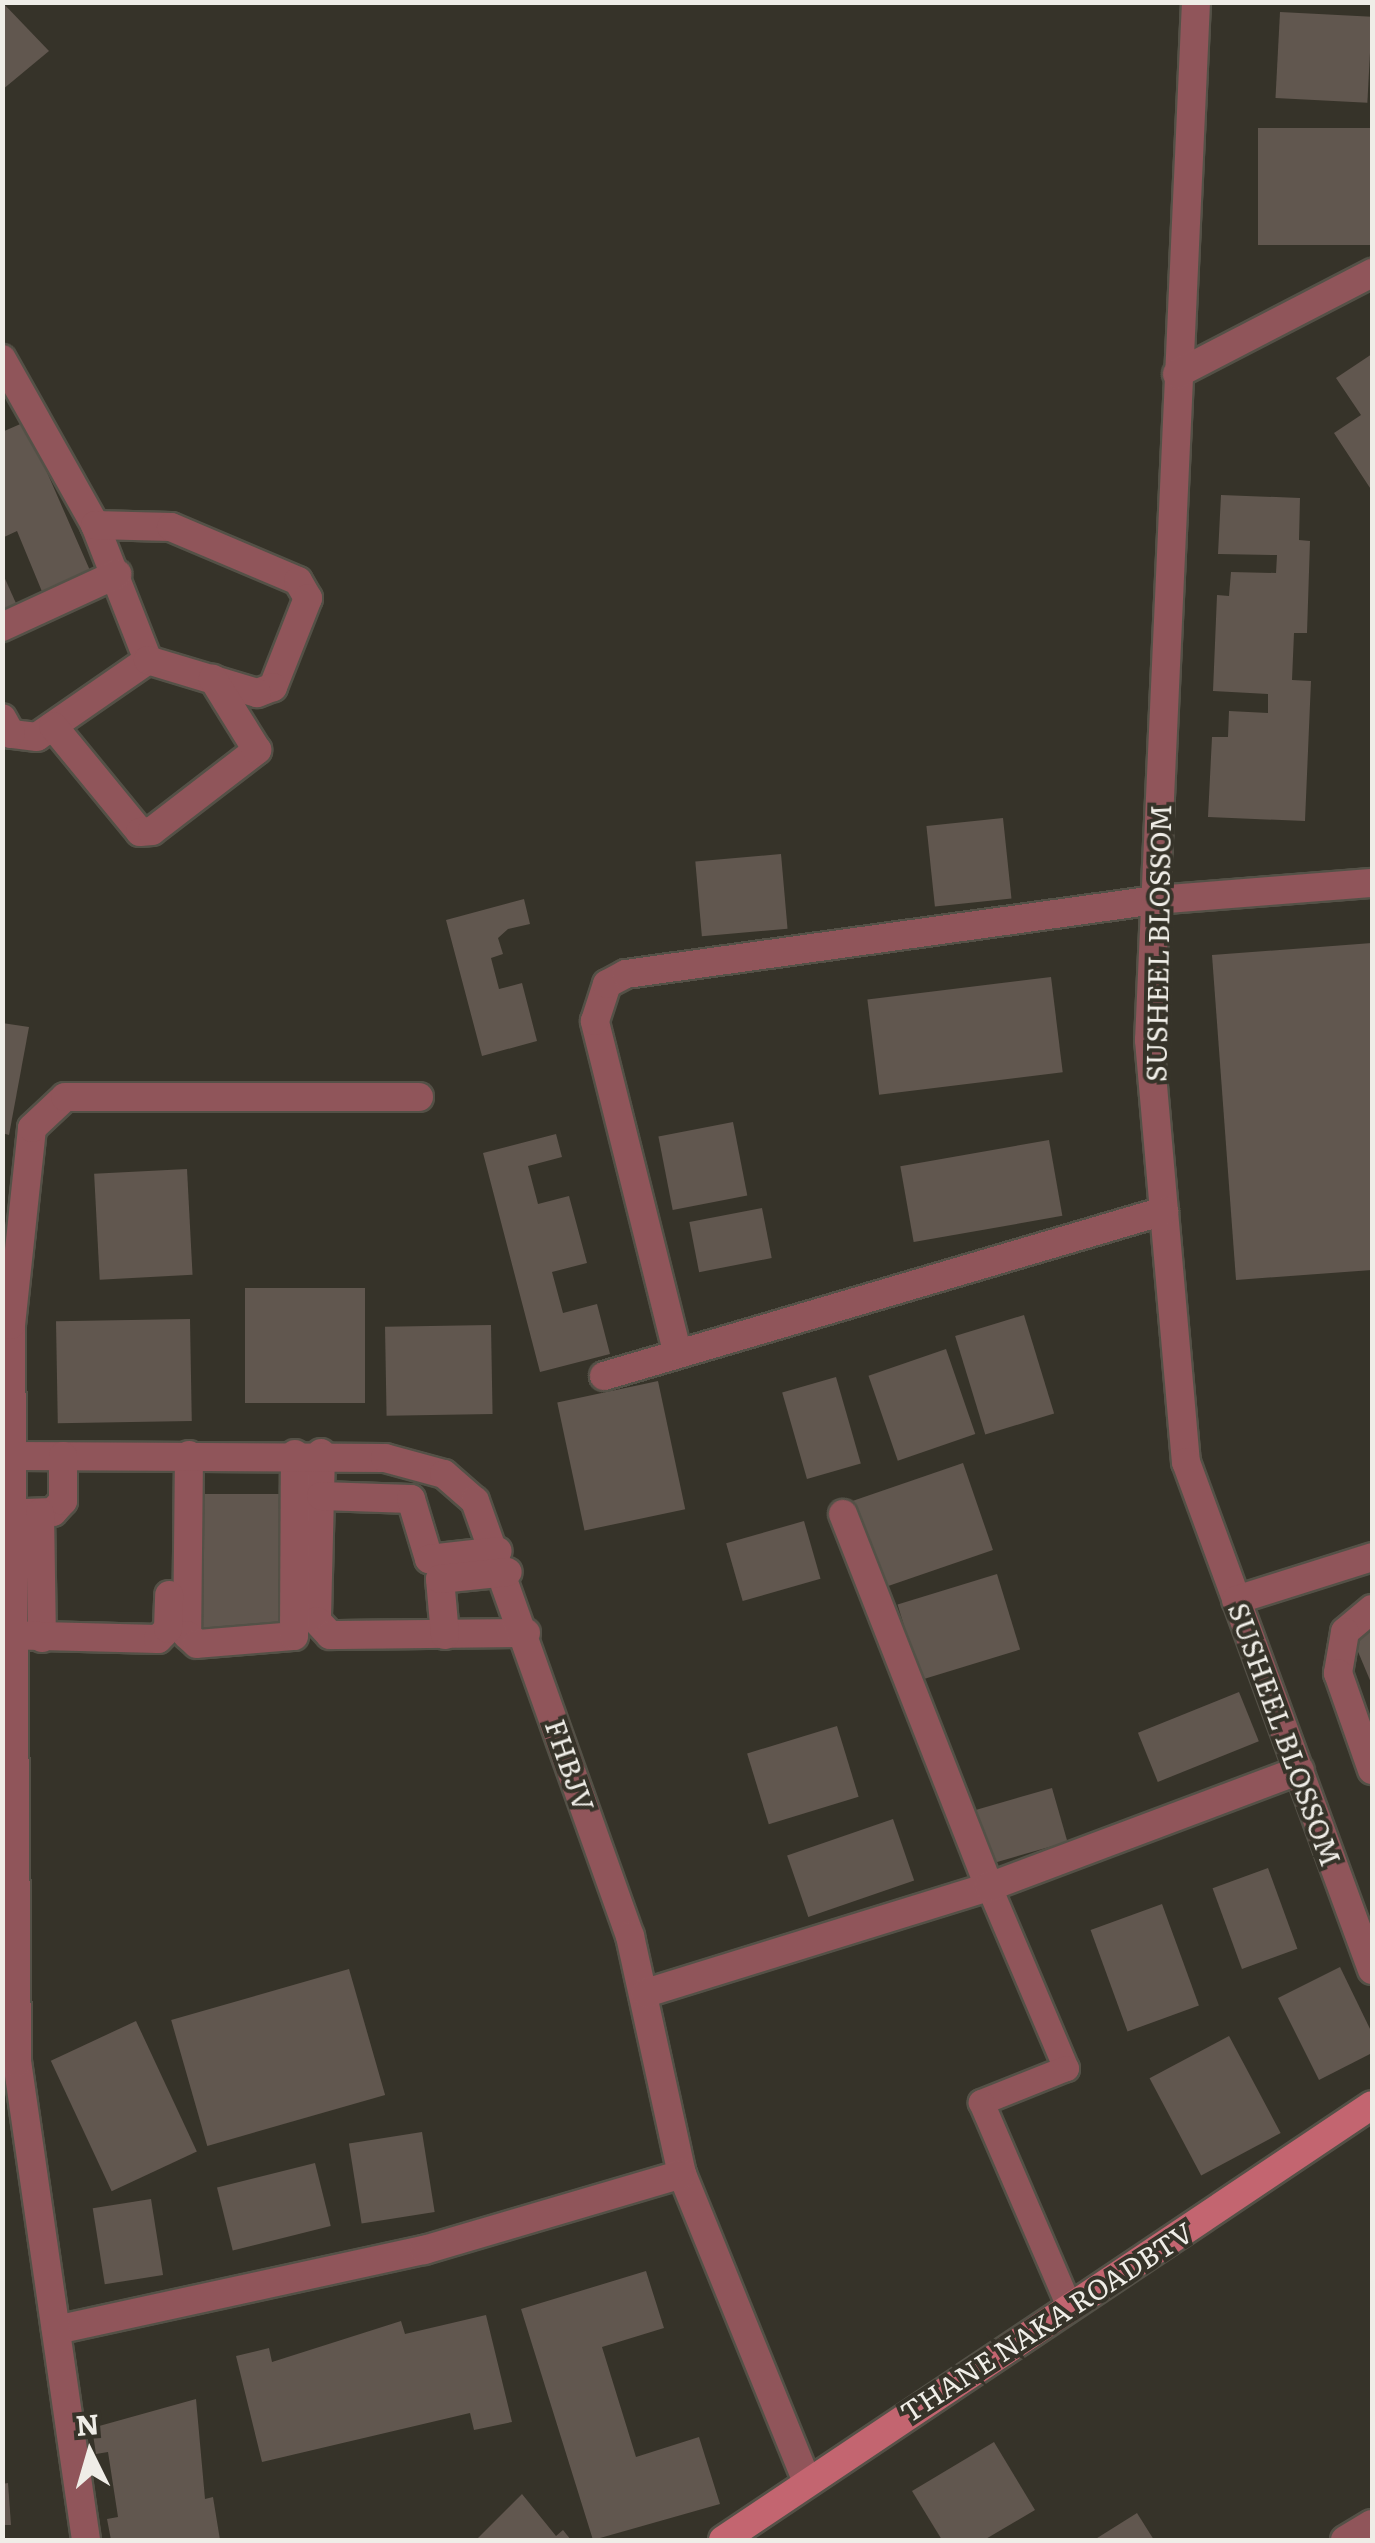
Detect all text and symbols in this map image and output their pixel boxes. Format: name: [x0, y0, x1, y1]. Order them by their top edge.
street label: SUSHEEL BLOSSOM: [1138, 804, 1176, 1082]
street label: SUSHEEL BLOSSOM: [1223, 1598, 1349, 1870]
street label: FHBJV: [540, 1715, 602, 1815]
street label: THANE NAKA ROADBTV: [893, 2214, 1199, 2428]
text: N: [74, 2401, 101, 2445]
north arrow: [40, 2403, 140, 2503]

